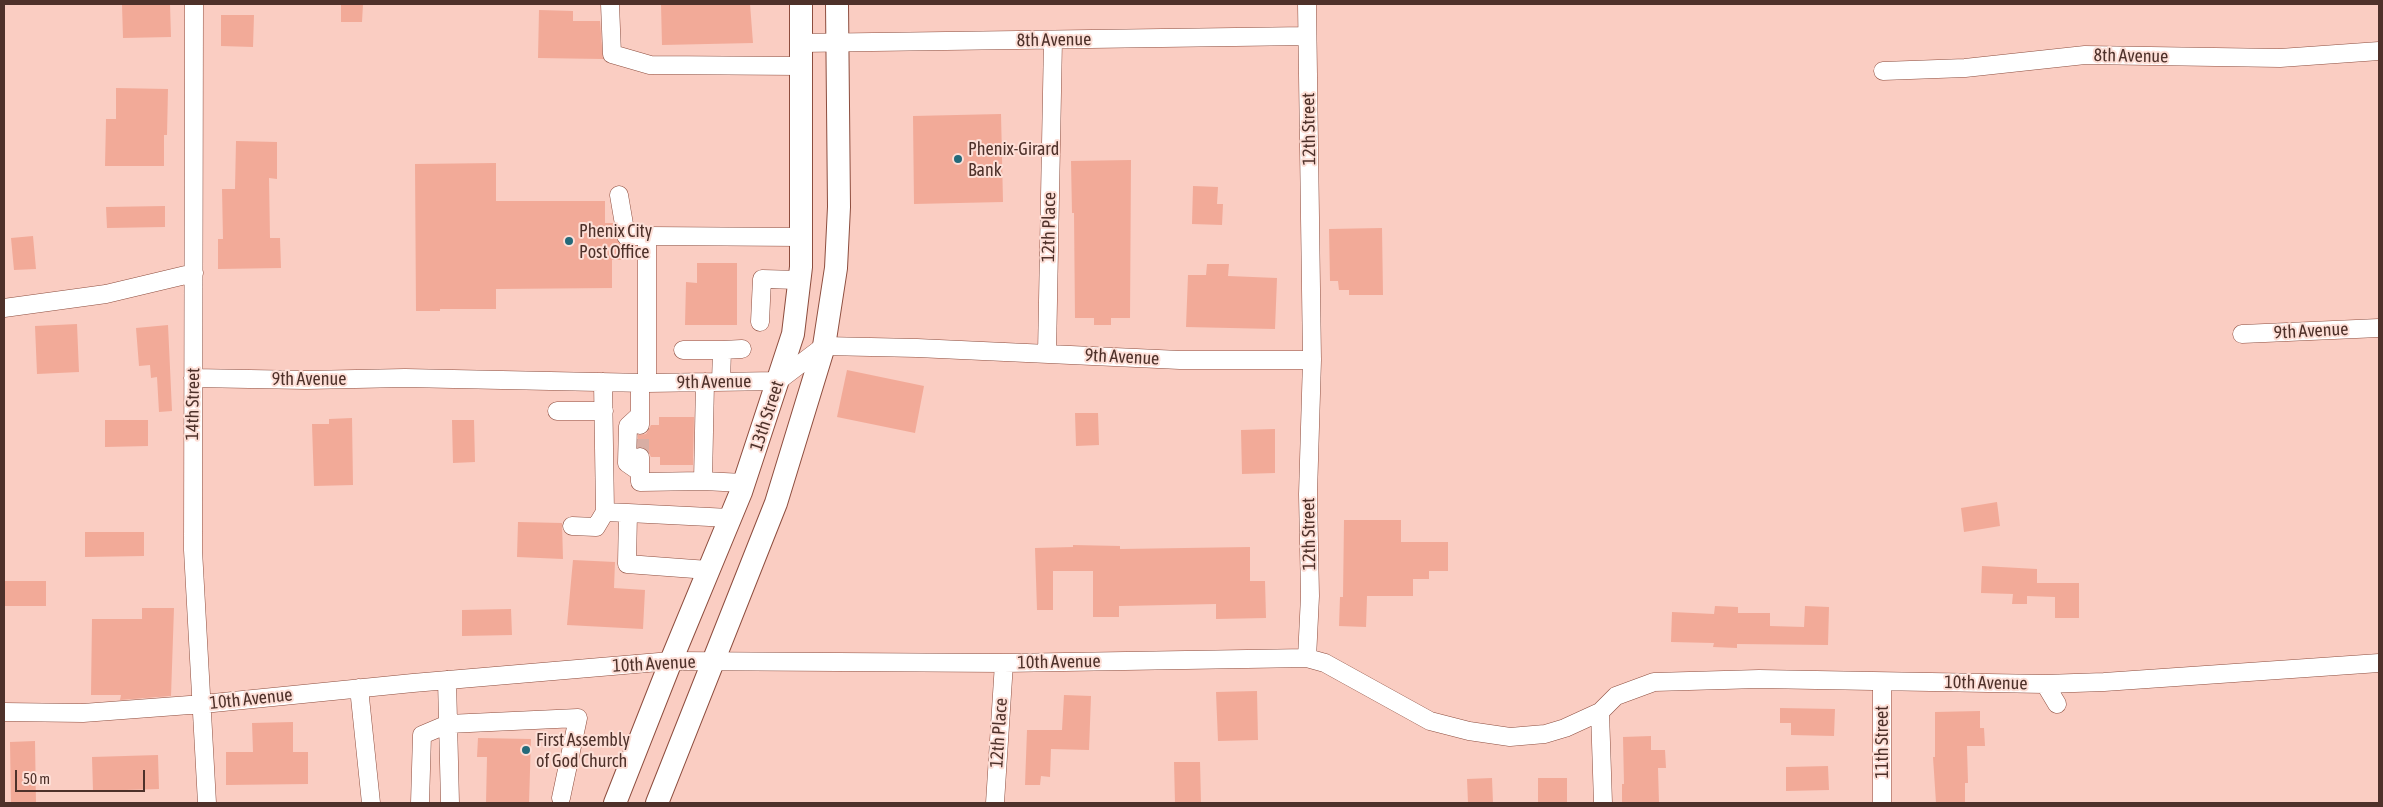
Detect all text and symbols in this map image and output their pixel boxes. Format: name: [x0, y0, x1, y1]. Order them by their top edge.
street label: 8th Avenue: [1016, 29, 1092, 51]
street label: 8th Avenue: [2093, 45, 2169, 67]
street label: 12th Street: [1298, 92, 1320, 166]
place label: Phenix-Girard Bank: [968, 138, 1059, 180]
marker: Phenix-Girard Bank: [952, 153, 964, 165]
street label: 12th Place: [1038, 192, 1060, 262]
place label: Phenix City Post Office: [579, 220, 652, 262]
marker: Phenix City Post Office: [563, 235, 575, 247]
street label: 9th Avenue: [2273, 318, 2349, 344]
street label: 9th Avenue: [1084, 344, 1160, 370]
street label: 14th Street: [182, 367, 204, 441]
street label: 9th Avenue: [272, 368, 346, 390]
street label: 9th Avenue: [676, 371, 752, 393]
street label: 13th Street: [745, 378, 789, 454]
street label: 12th Street: [1298, 497, 1320, 571]
street label: 10th Avenue: [1017, 650, 1101, 674]
street label: 10th Avenue: [612, 651, 696, 677]
street label: 10th Avenue: [1944, 671, 2028, 695]
street label: 10th Avenue: [209, 684, 293, 714]
street label: 12th Place: [986, 697, 1012, 769]
street label: 11th Street: [1871, 706, 1893, 778]
place label: First Assembly of God Church: [536, 729, 630, 772]
marker: First Assembly of God Church: [520, 744, 532, 756]
scale bar: [18, 760, 148, 792]
text: 50 m: [23, 770, 50, 787]

